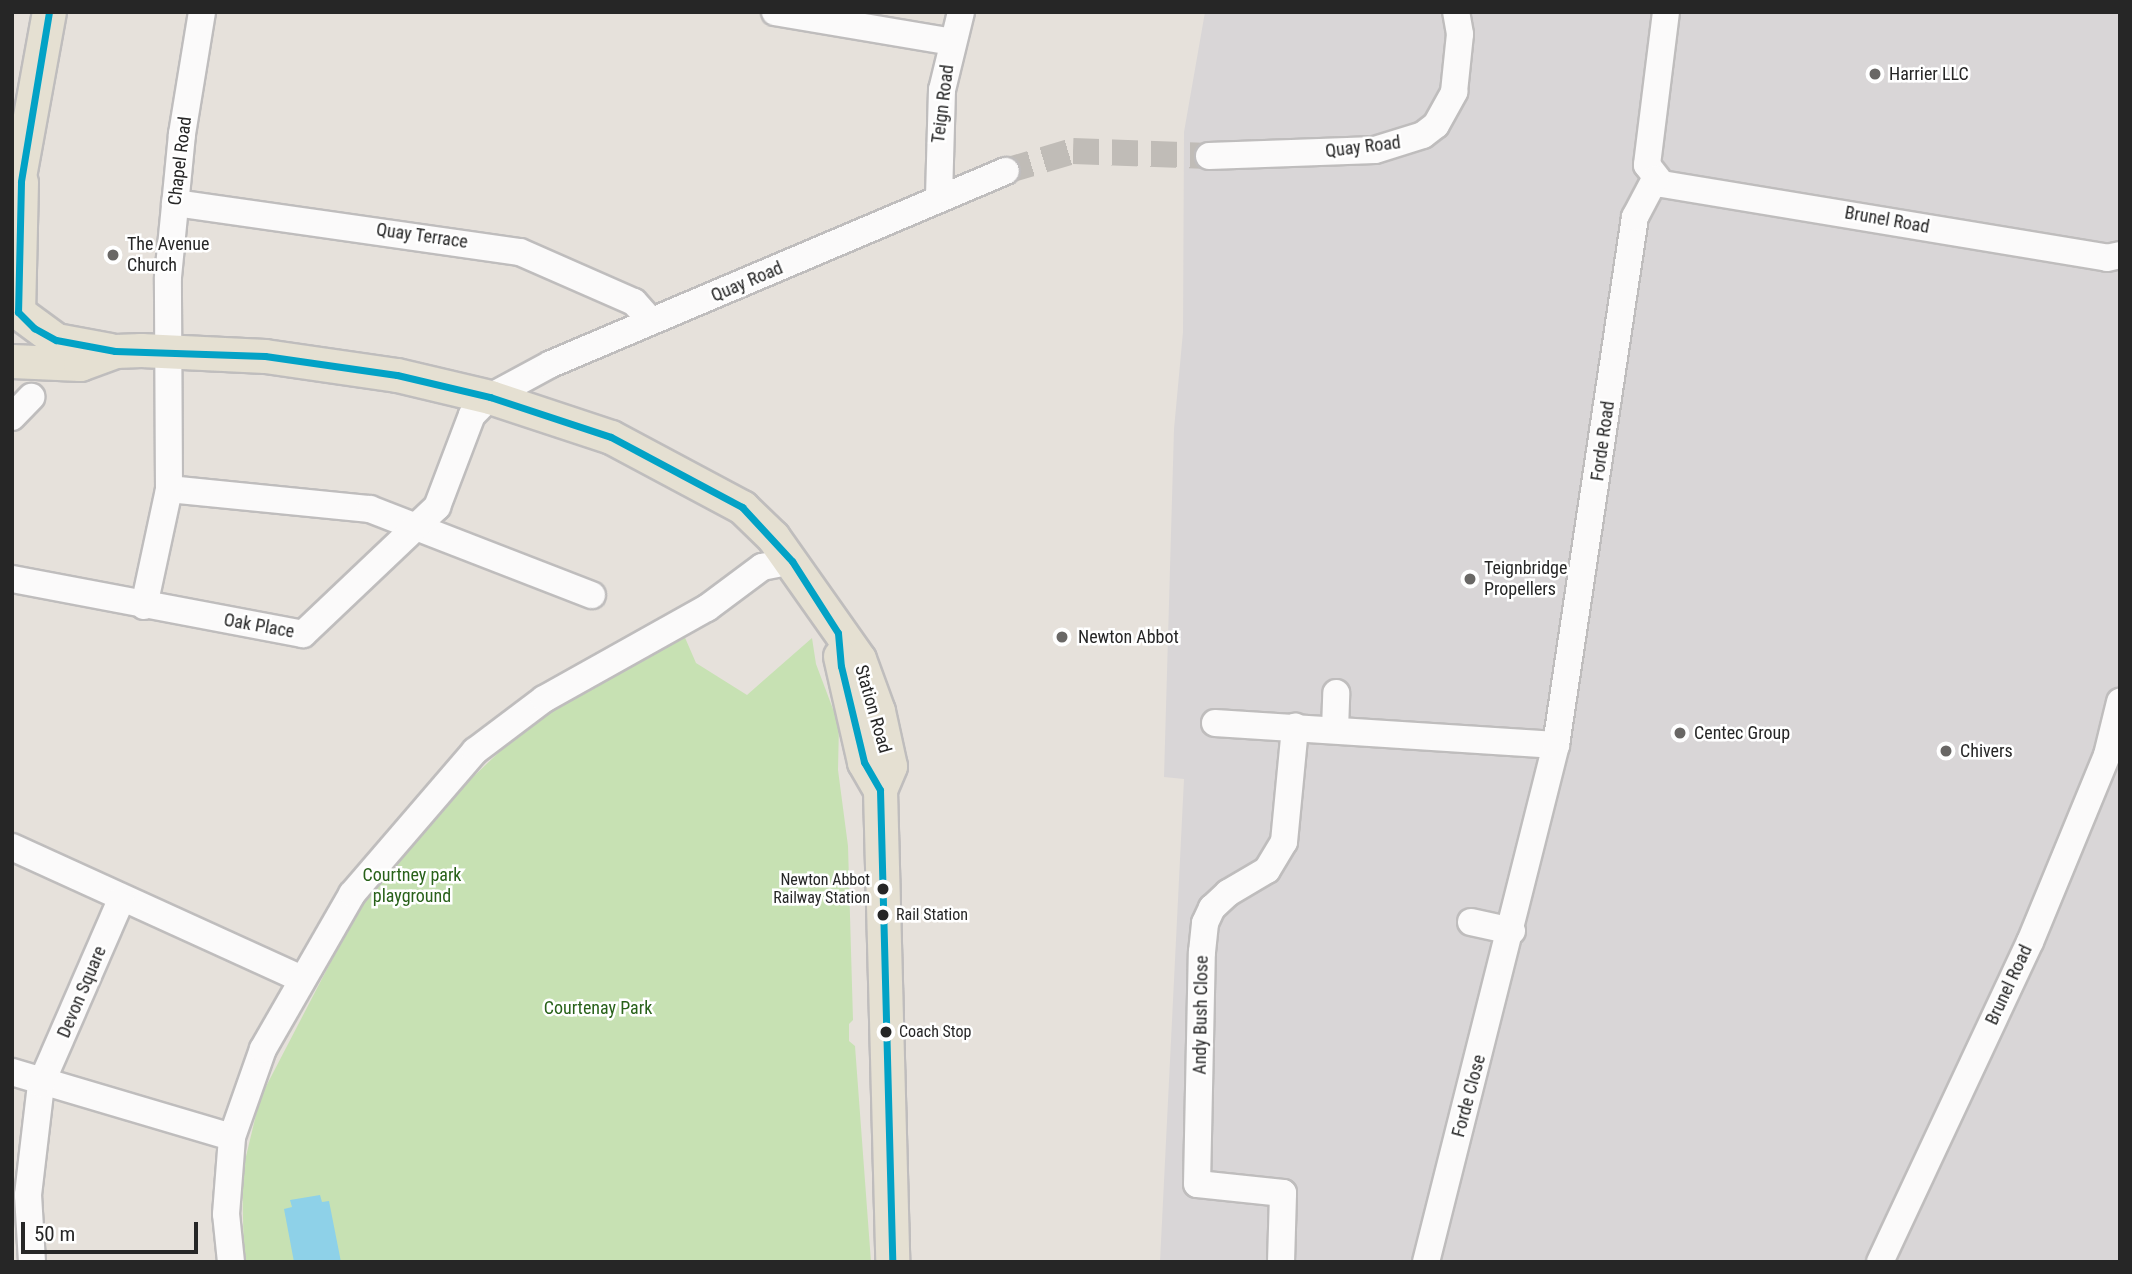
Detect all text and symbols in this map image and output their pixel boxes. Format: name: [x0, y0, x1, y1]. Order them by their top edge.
place label: Harrier LLC: [1889, 63, 1969, 85]
street label: Teign Road: [927, 64, 959, 144]
marker: Harrier LLC: [1867, 66, 1883, 82]
street label: Chapel Road: [164, 115, 196, 207]
street label: Quay Road: [1324, 132, 1402, 162]
street label: Brunel Road: [1843, 202, 1931, 238]
street label: Quay Terrace: [375, 219, 469, 253]
place label: The Avenue Church: [127, 234, 209, 276]
marker: The Avenue Church: [105, 247, 121, 263]
street label: Quay Road: [708, 257, 786, 307]
street label: Forde Road: [1587, 400, 1619, 482]
place label: Teignbridge Propellers: [1484, 558, 1567, 600]
marker: Teignbridge Propellers: [1462, 571, 1478, 587]
street label: Oak Place: [222, 609, 296, 643]
place label: Newton Abbot: [1078, 626, 1179, 648]
marker: Newton Abbot: [1052, 627, 1072, 647]
street label: Station Road: [850, 662, 896, 756]
place label: Centec Group: [1694, 722, 1790, 744]
marker: Centec Group: [1672, 725, 1688, 741]
place label: Chivers: [1960, 740, 2013, 762]
marker: Chivers: [1938, 743, 1954, 759]
park label: Courtney park playground: [363, 865, 461, 908]
place label: Newton Abbot Railway Station: [773, 870, 870, 908]
marker: Newton Abbot Railway Station: [876, 882, 890, 896]
place label: Rail Station: [896, 905, 968, 925]
marker: Rail Station: [876, 908, 890, 922]
street label: Brunel Road: [1981, 942, 2037, 1028]
street label: Devon Square: [53, 943, 111, 1041]
street label: Andy Bush Close: [1189, 955, 1213, 1075]
park label: Courtenay Park: [544, 997, 652, 1019]
place label: Coach Stop: [899, 1022, 971, 1042]
marker: Coach Stop: [879, 1025, 893, 1039]
street label: Forde Close: [1448, 1052, 1490, 1140]
scale bar: [24, 1208, 201, 1252]
text: 50 m: [34, 1222, 75, 1246]

